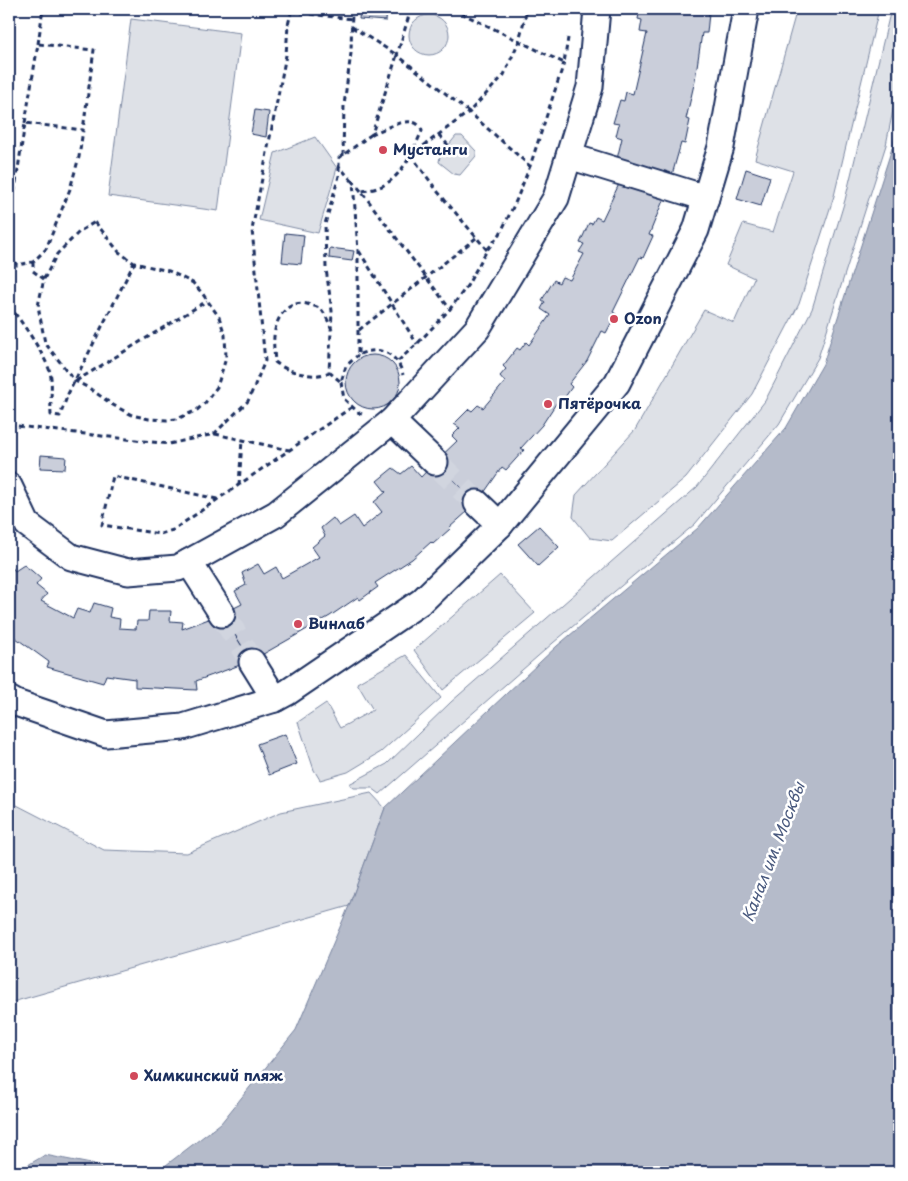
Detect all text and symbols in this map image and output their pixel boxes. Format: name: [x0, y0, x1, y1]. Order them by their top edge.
place label: Мустанги: [393, 137, 468, 160]
marker: Мустанги: [377, 144, 389, 156]
place label: Ozon: [624, 306, 662, 329]
marker: Ozon: [608, 313, 620, 325]
place label: Пятёрочка: [558, 391, 642, 414]
marker: Пятёрочка: [542, 398, 554, 410]
place label: Винлаб: [308, 611, 365, 634]
marker: Винлаб: [292, 618, 304, 630]
water label: Канал им. Москвы: [734, 777, 810, 925]
place label: Химкинский пляж: [144, 1063, 283, 1086]
marker: Химкинский пляж: [128, 1070, 140, 1082]

